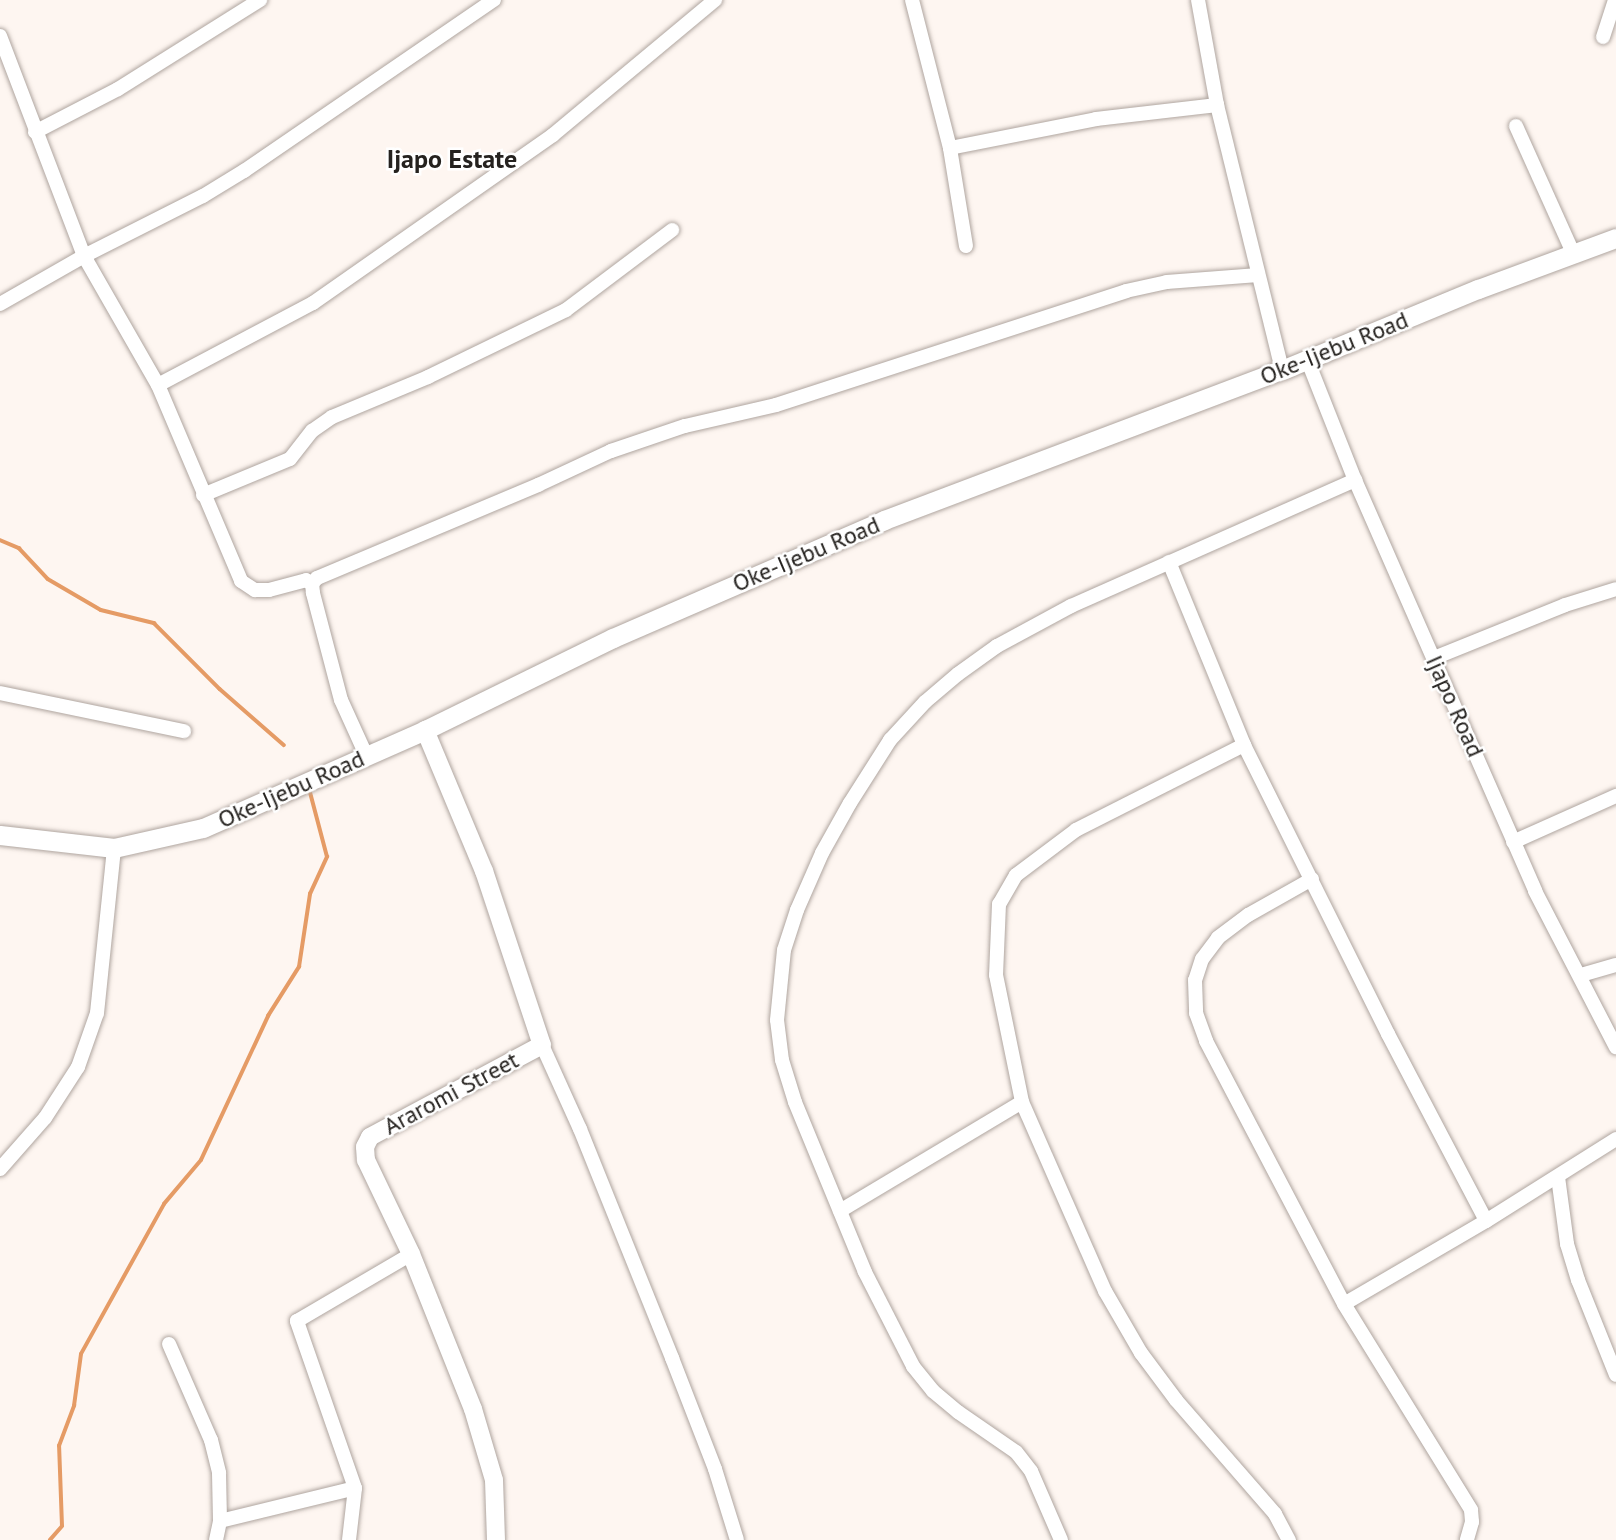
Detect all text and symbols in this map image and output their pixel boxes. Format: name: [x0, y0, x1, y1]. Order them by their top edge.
district label: Ijapo Estate: [387, 143, 517, 175]
street label: Oke-Ijebu Road: [1256, 305, 1412, 391]
street label: Oke-Ijebu Road: [728, 510, 884, 598]
street label: Ijapo Road: [1420, 651, 1490, 761]
street label: Oke-Ijebu Road: [213, 744, 369, 834]
street label: Araromi Street: [379, 1045, 523, 1141]

